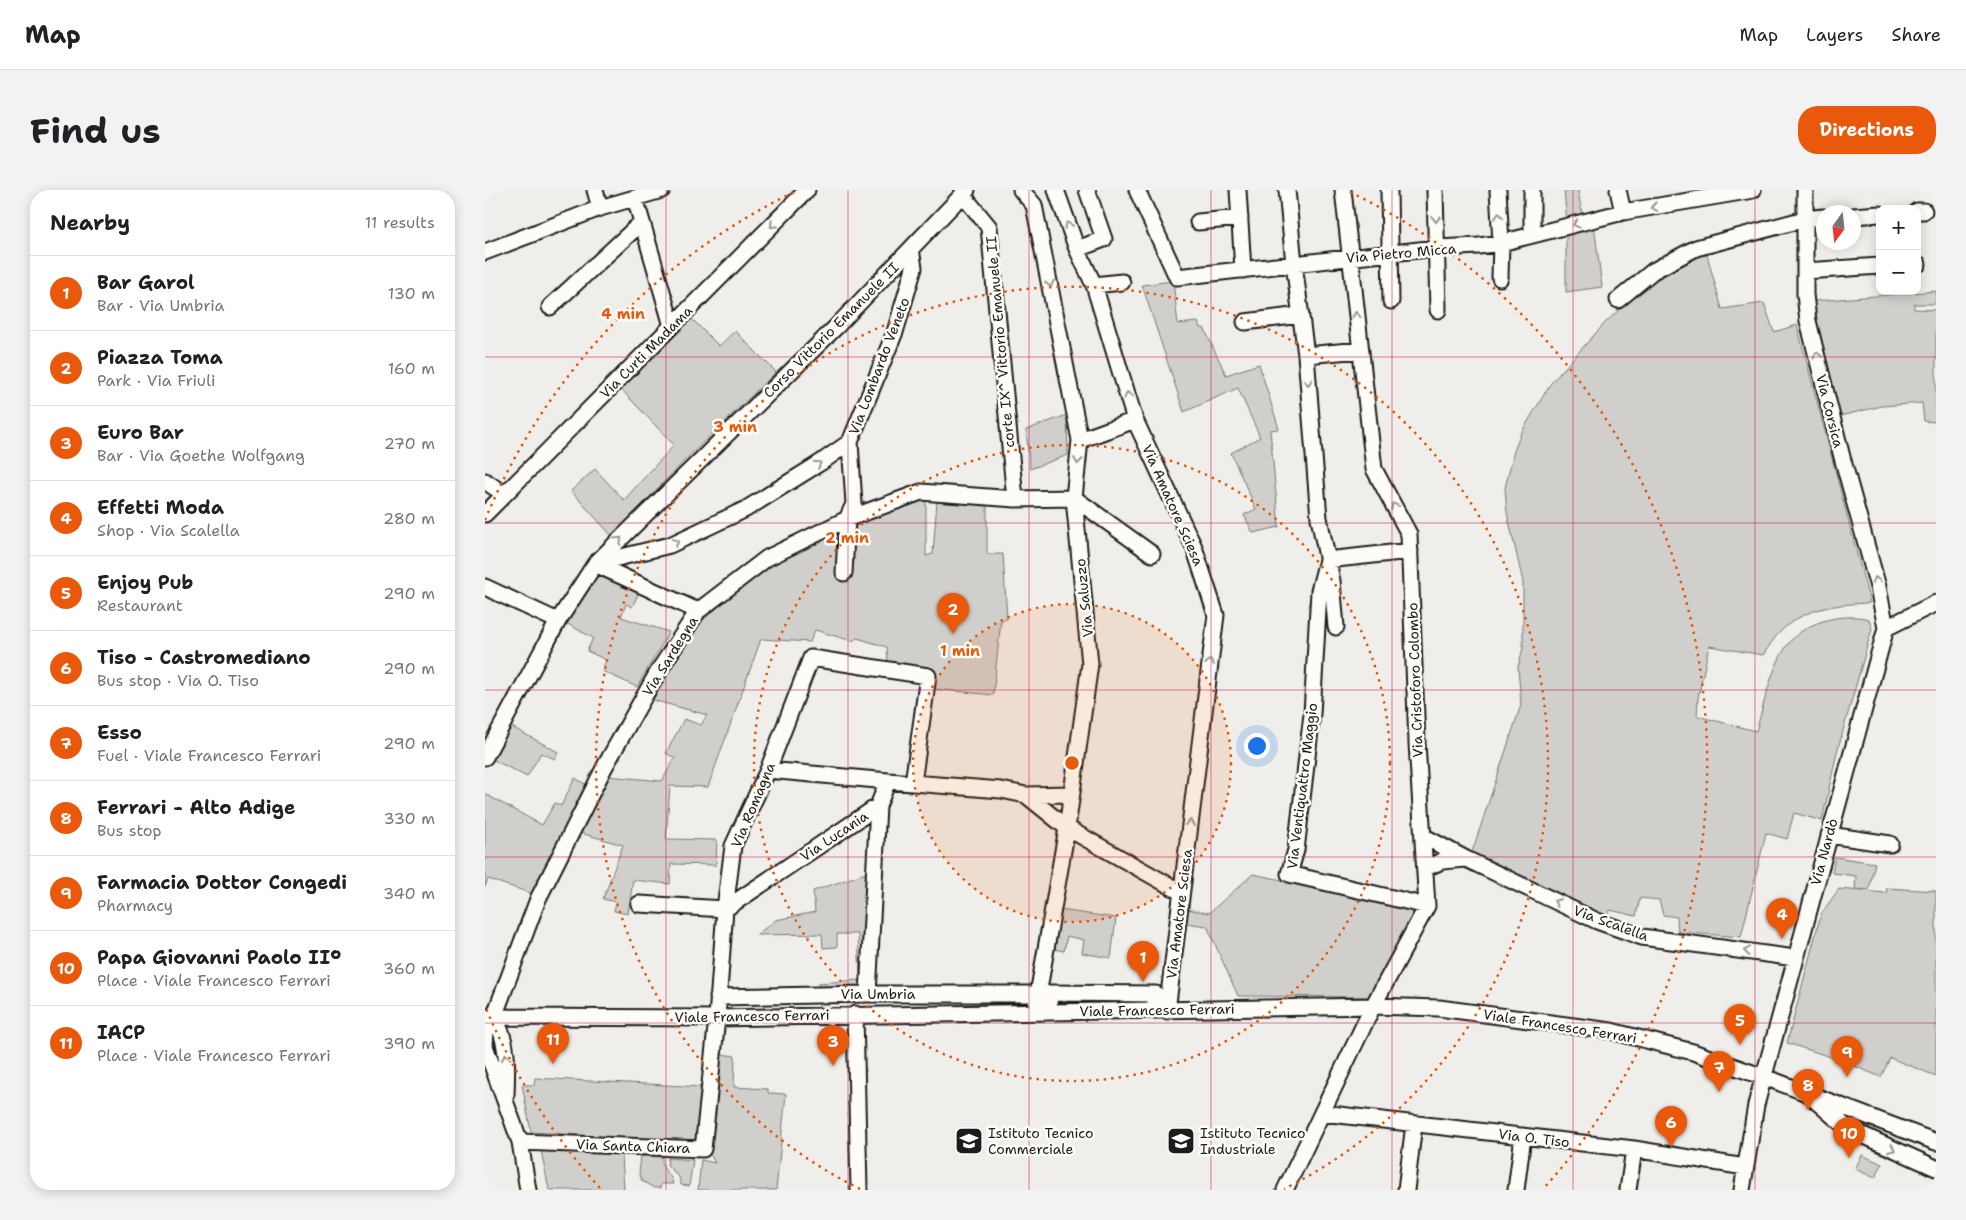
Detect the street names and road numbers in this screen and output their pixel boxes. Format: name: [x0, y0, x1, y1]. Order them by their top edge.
street label: corte IX^ Vittorio Emanuele II: [982, 235, 1018, 448]
street label: Via Pietro Micca: [1345, 239, 1457, 267]
street label: Corso Vittorio Emanuele II: [759, 258, 903, 402]
street label: Via Lombardo Veneto: [844, 295, 914, 437]
street label: Via Curti Madama: [596, 302, 696, 402]
street label: Via Corsica: [1812, 372, 1848, 450]
street label: Via Amatore Sciesa: [1138, 442, 1208, 569]
street label: Via Saluzzo: [1071, 558, 1097, 638]
street label: Via Cristoforo Colombo: [1403, 602, 1427, 758]
street label: Via Sardegna: [638, 612, 702, 699]
street label: Via Ventiquattro Maggio: [1283, 702, 1321, 870]
street label: Via Romagna: [727, 759, 779, 850]
street label: Via Lucania: [797, 807, 872, 865]
street label: Via Nardò: [1806, 816, 1842, 888]
street label: Via Amatore Sciesa: [1162, 848, 1196, 980]
street label: Via Scalella: [1571, 901, 1651, 945]
street label: Via Umbria: [841, 985, 916, 1003]
street label: Viale Francesco Ferrari: [1079, 1000, 1235, 1020]
street label: Viale Francesco Ferrari: [1482, 1005, 1638, 1047]
street label: Viale Francesco Ferrari: [674, 1006, 830, 1026]
street label: Via O. Tiso: [1497, 1125, 1571, 1151]
street label: Via Santa Chiara: [576, 1135, 691, 1157]

